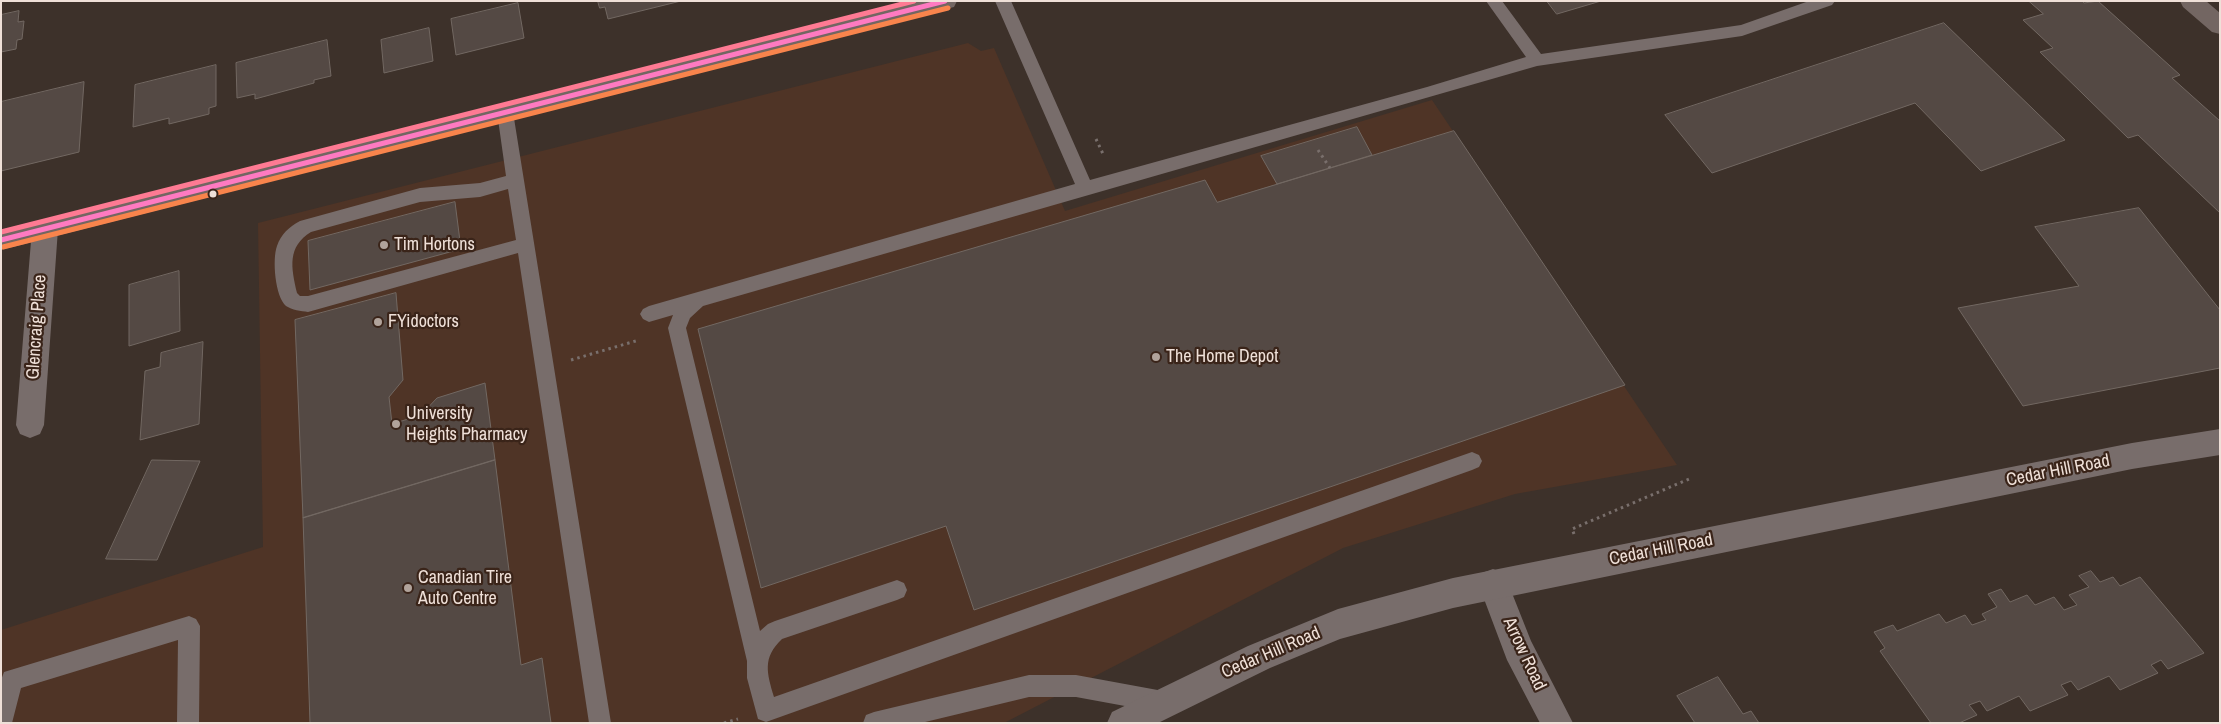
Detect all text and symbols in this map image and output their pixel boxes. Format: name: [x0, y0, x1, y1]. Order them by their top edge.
unlabelled marker: [208, 189, 218, 199]
place label: Tim Hortons: [394, 234, 475, 256]
marker: Tim Hortons: [378, 239, 390, 251]
street label: Glencraig Place: [23, 274, 51, 380]
place label: FYidoctors: [388, 311, 459, 333]
marker: FYidoctors: [372, 316, 384, 328]
place label: The Home Depot: [1166, 346, 1278, 368]
marker: The Home Depot: [1150, 351, 1162, 363]
place label: University Heights Pharmacy: [406, 403, 527, 446]
marker: University Heights Pharmacy: [390, 418, 402, 430]
street label: Cedar Hill Road: [2004, 450, 2112, 492]
street label: Cedar Hill Road: [1607, 529, 1715, 571]
place label: Canadian Tire Auto Centre: [418, 567, 512, 610]
marker: Canadian Tire Auto Centre: [402, 582, 414, 594]
street label: Arrow Road: [1498, 614, 1550, 694]
street label: Cedar Hill Road: [1218, 623, 1324, 683]

